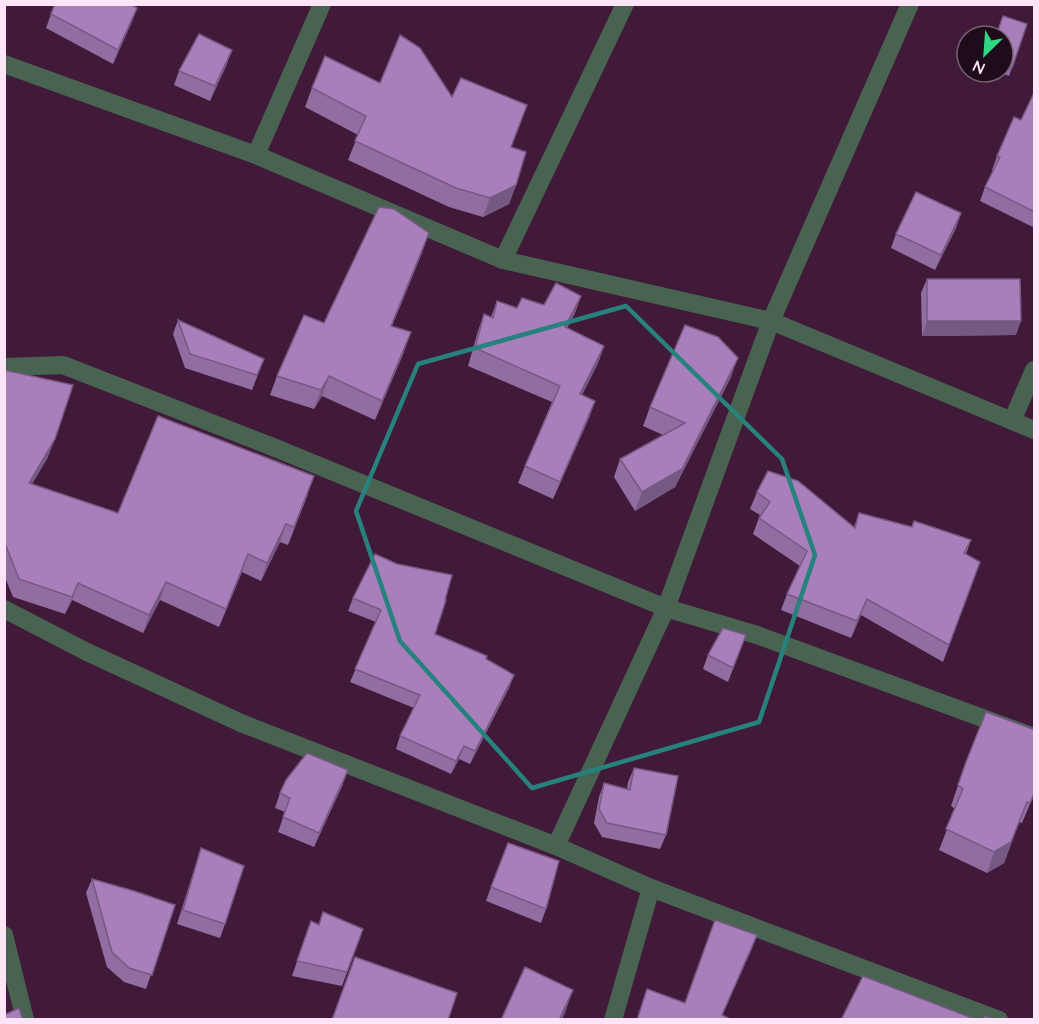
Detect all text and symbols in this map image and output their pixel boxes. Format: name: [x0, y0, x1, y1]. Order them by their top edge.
north arrow: [955, 24, 1015, 84]
text: N: [969, 56, 988, 79]

